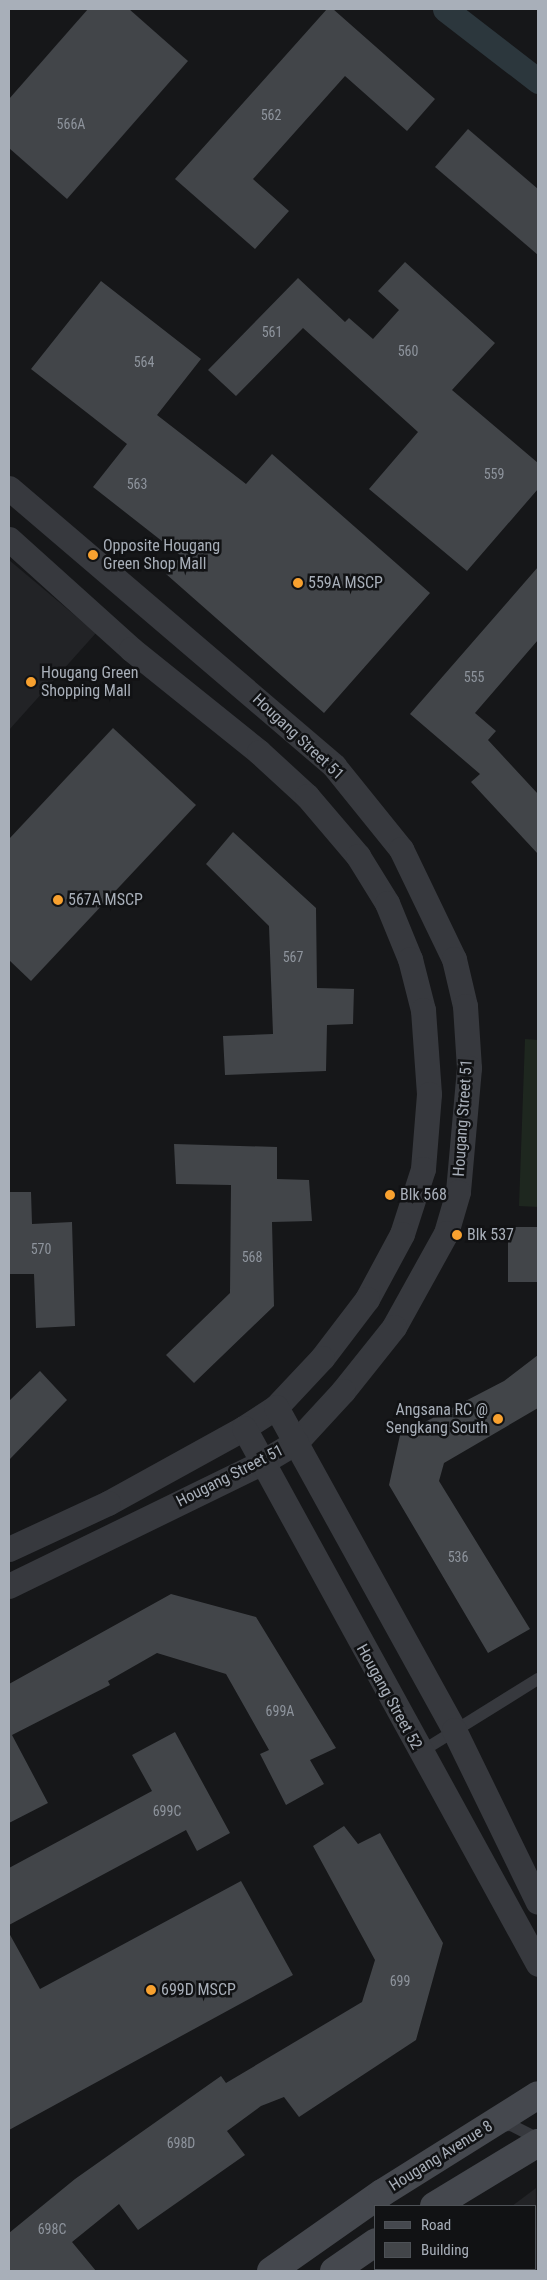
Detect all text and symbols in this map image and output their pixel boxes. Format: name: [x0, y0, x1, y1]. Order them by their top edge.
house number: 562: [261, 107, 281, 123]
house number: 566A: [57, 116, 85, 132]
house number: 561: [262, 324, 282, 340]
house number: 560: [398, 343, 418, 359]
house number: 564: [134, 354, 154, 370]
house number: 559: [484, 466, 504, 482]
house number: 563: [127, 476, 147, 492]
place label: Opposite Hougang Green Shop Mall: [103, 536, 220, 574]
marker: Opposite Hougang Green Shop Mall: [87, 549, 99, 561]
place label: 559A MSCP: [308, 573, 383, 593]
marker: 559A MSCP: [292, 577, 304, 589]
place label: Hougang Green Shopping Mall: [41, 663, 138, 701]
house number: 555: [464, 669, 484, 685]
marker: Hougang Green Shopping Mall: [25, 676, 37, 688]
street label: Hougang Street 51: [248, 690, 348, 784]
place label: 567A MSCP: [68, 890, 143, 910]
marker: 567A MSCP: [52, 894, 64, 906]
house number: 567: [283, 949, 303, 965]
street label: Hougang Street 51: [449, 1059, 477, 1177]
place label: Blk 568: [400, 1185, 447, 1205]
marker: Blk 568: [384, 1189, 396, 1201]
place label: Blk 537: [467, 1225, 514, 1245]
marker: Blk 537: [451, 1229, 463, 1241]
house number: 570: [31, 1241, 51, 1257]
house number: 568: [242, 1249, 262, 1265]
place label: Angsana RC @ Sengkang South: [386, 1400, 488, 1438]
marker: Angsana RC @ Sengkang South: [492, 1413, 504, 1425]
street label: Hougang Street 51: [173, 1441, 287, 1511]
house number: 536: [448, 1549, 468, 1565]
street label: Hougang Street 52: [352, 1641, 426, 1753]
house number: 699A: [266, 1703, 294, 1719]
house number: 699C: [153, 1803, 181, 1819]
house number: 699: [390, 1973, 410, 1989]
place label: 699D MSCP: [161, 1980, 236, 2000]
marker: 699D MSCP: [145, 1984, 157, 1996]
street label: Hougang Avenue 8: [386, 2117, 496, 2195]
house number: 698D: [167, 2135, 195, 2151]
legend: [374, 2205, 537, 2270]
text: Road: [421, 2216, 451, 2234]
house number: 698C: [38, 2221, 66, 2237]
text: Building: [421, 2241, 469, 2259]

